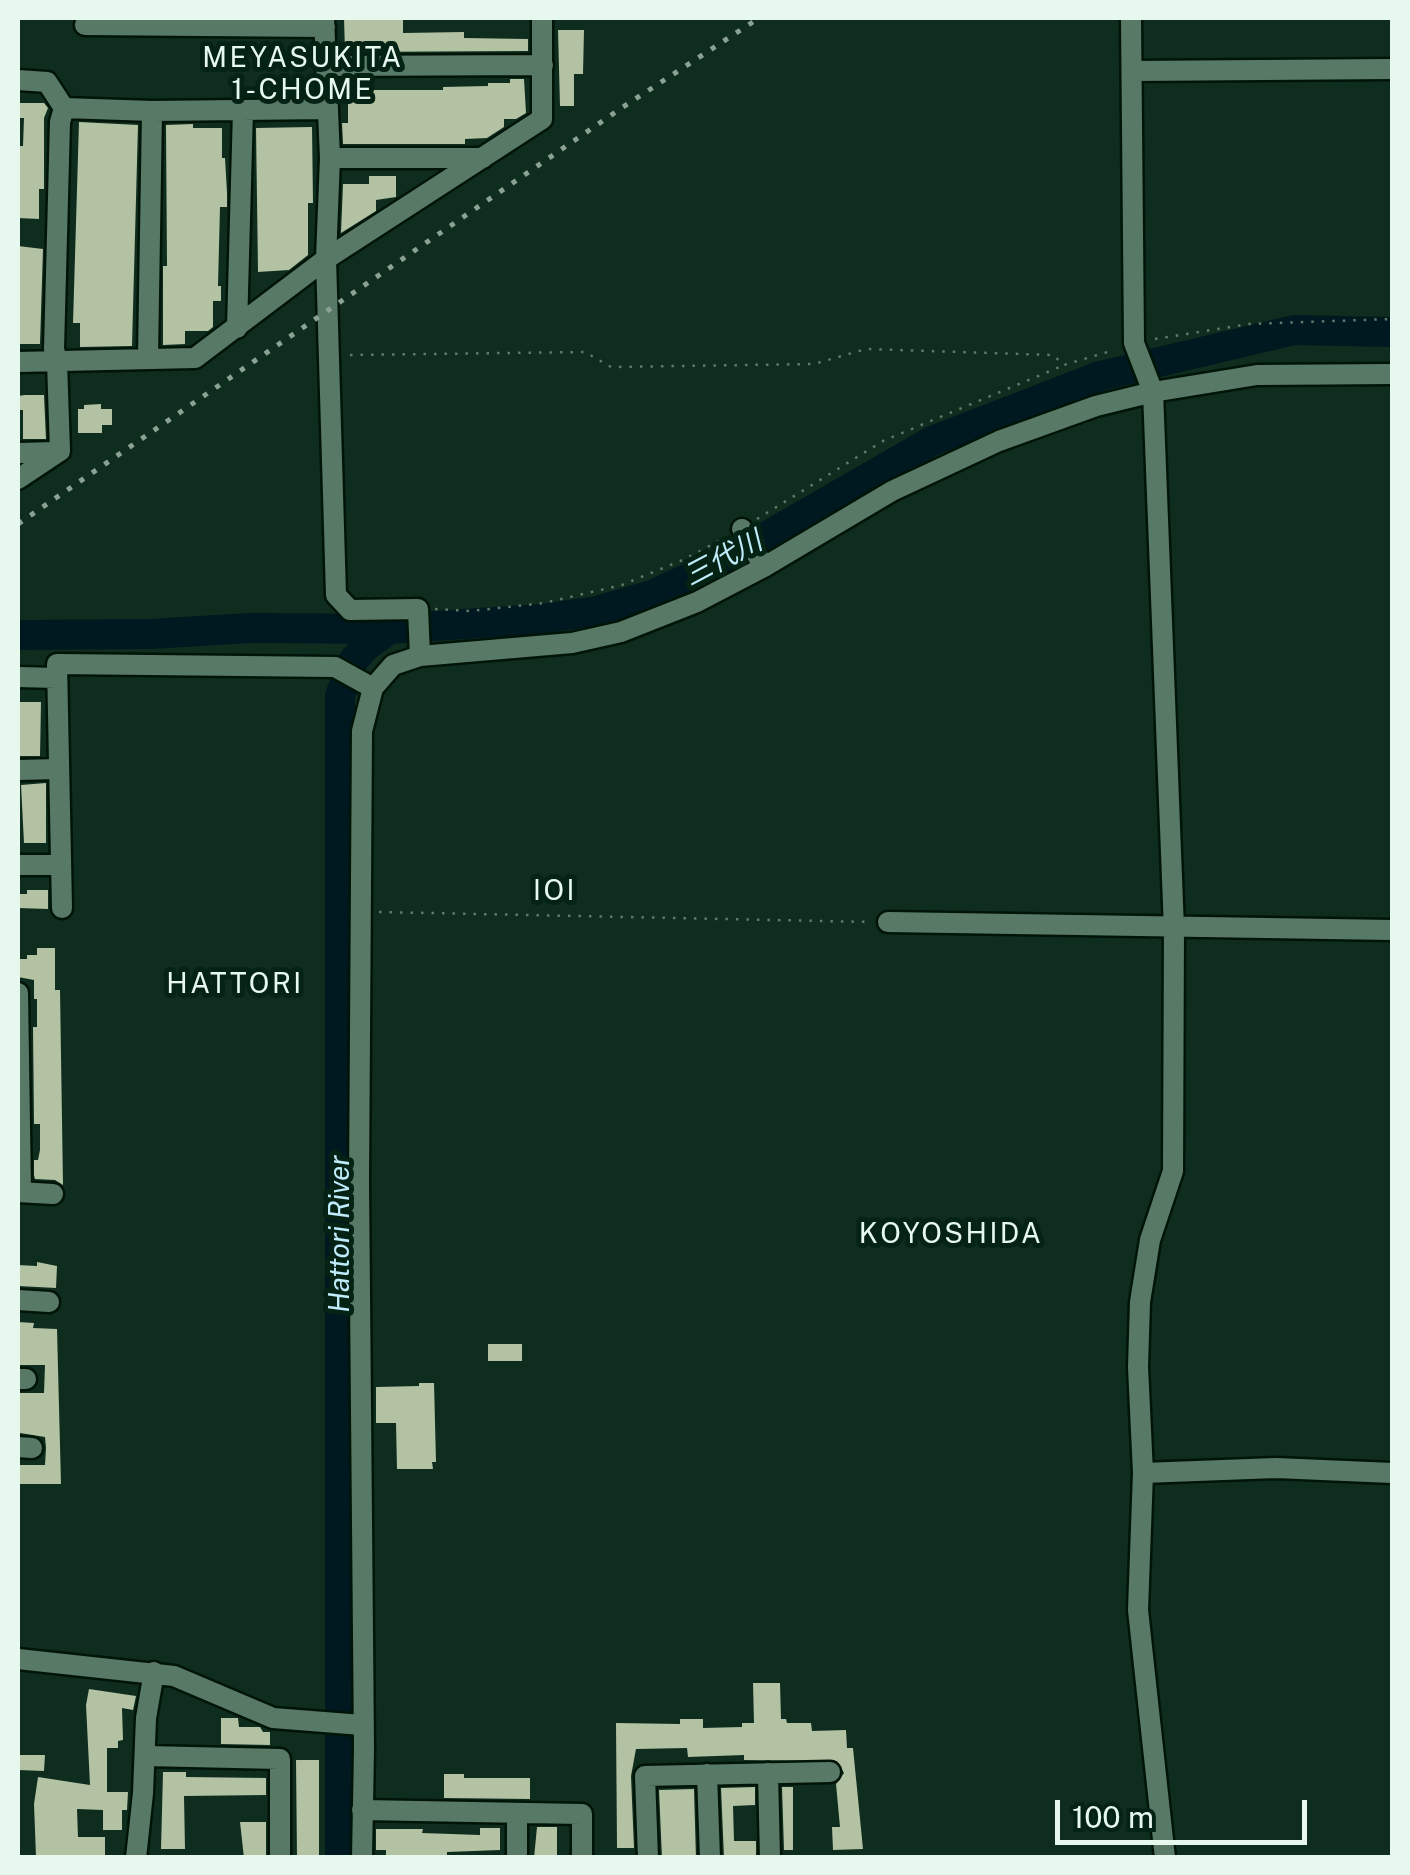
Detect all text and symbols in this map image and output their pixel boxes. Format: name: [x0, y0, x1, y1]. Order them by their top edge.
district label: MEYASUKITA 1-CHOME: [202, 41, 404, 107]
water label: 三代川: [678, 524, 768, 594]
district label: IOI: [533, 874, 577, 908]
district label: HATTORI: [166, 967, 304, 1001]
water label: Hattori River: [323, 1155, 357, 1313]
district label: KOYOSHIDA: [859, 1217, 1043, 1251]
scale bar: [1060, 1780, 1312, 1842]
text: 100 m: [1072, 1799, 1154, 1835]

